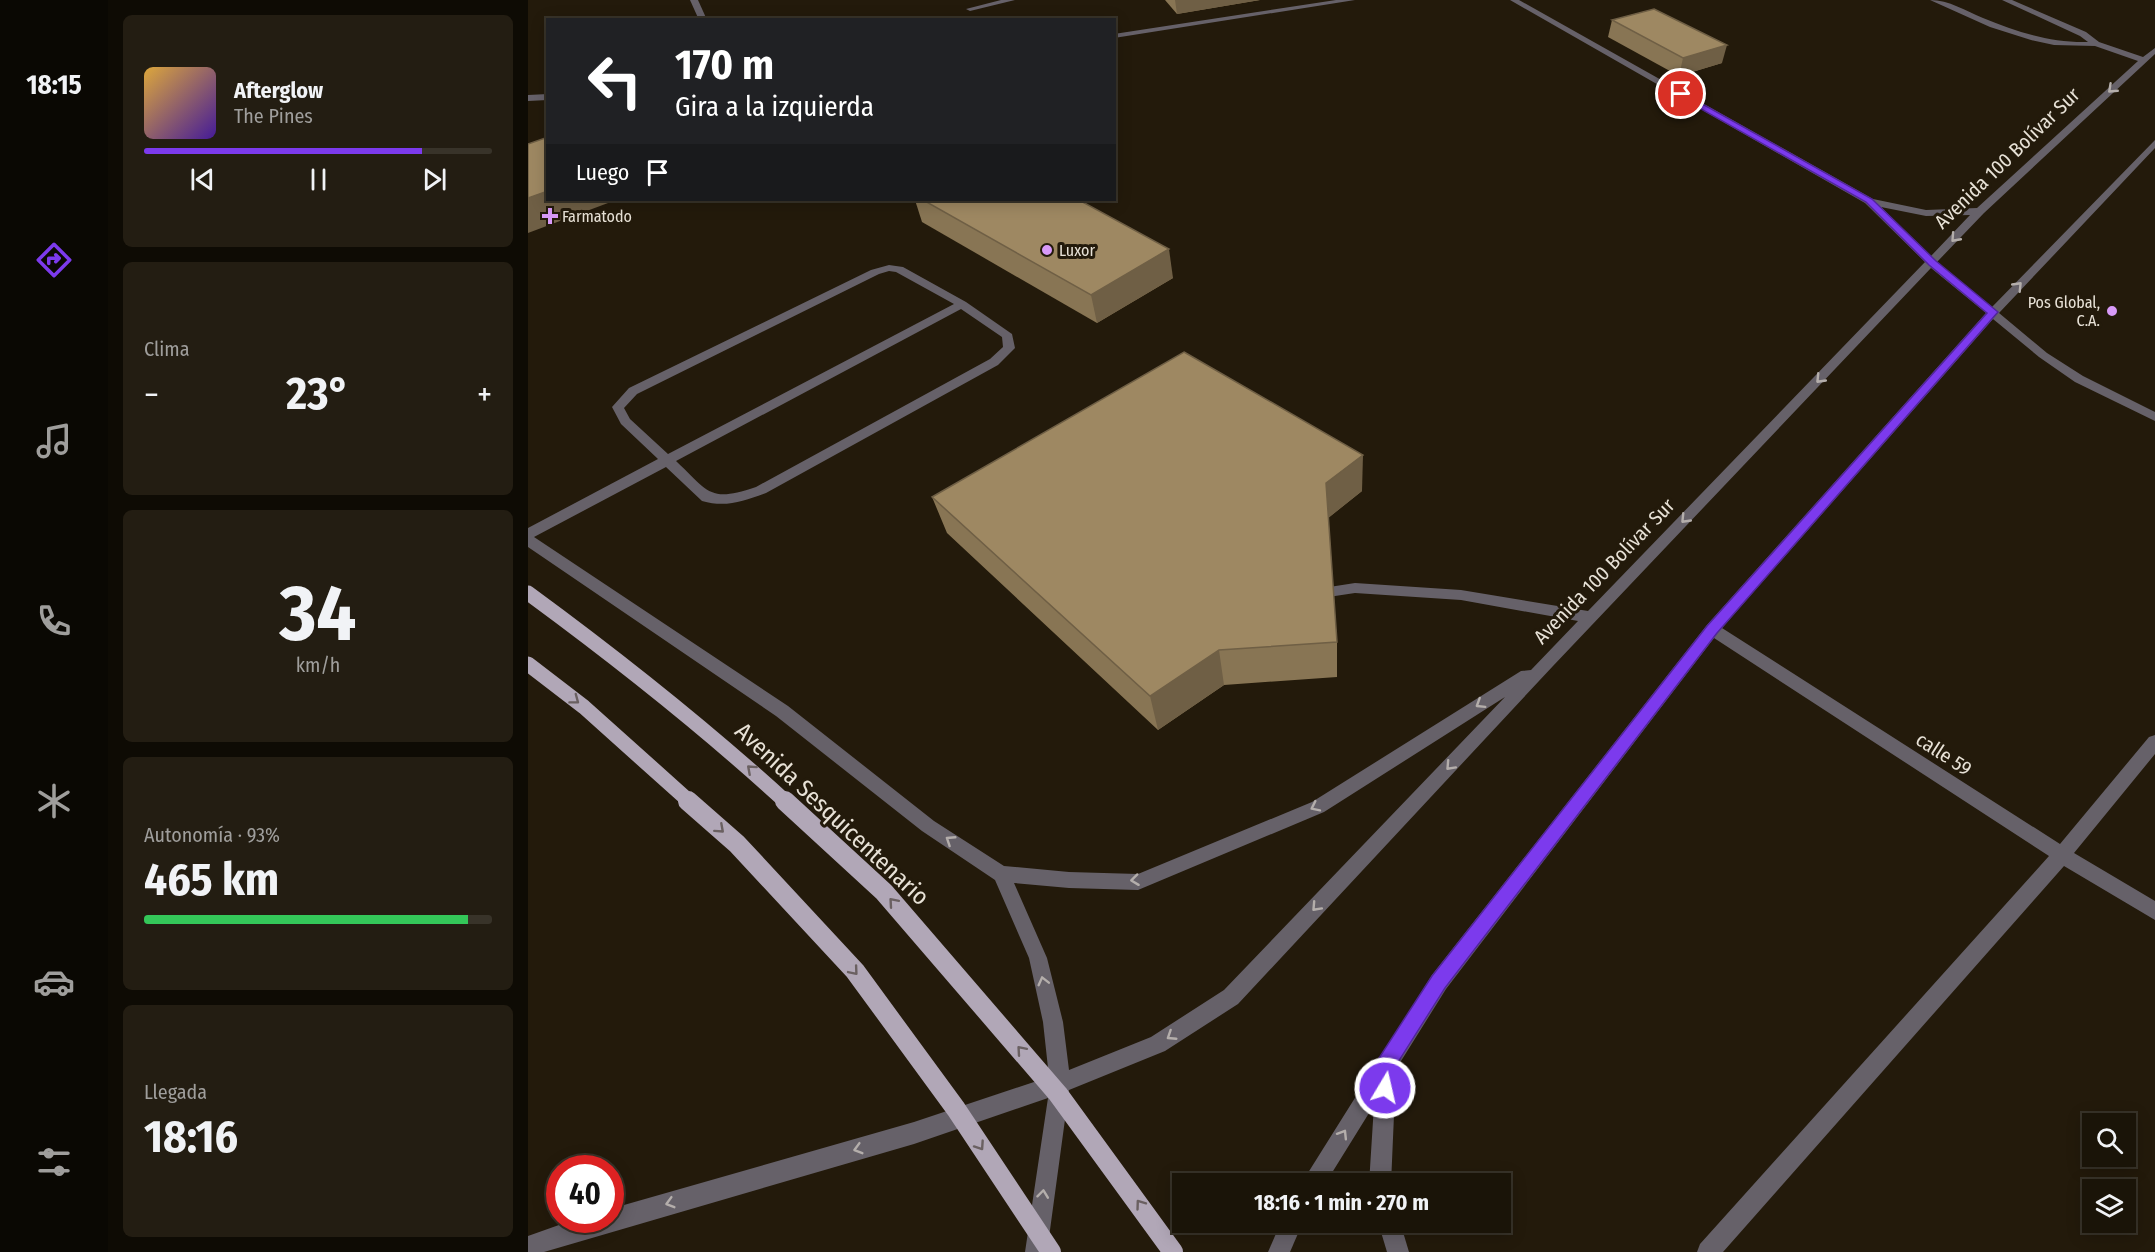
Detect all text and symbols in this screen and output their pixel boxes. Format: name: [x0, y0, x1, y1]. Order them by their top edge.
text: 170 m: [675, 40, 774, 90]
icon: left: [576, 42, 654, 120]
pin: [1655, 68, 1706, 119]
text: 18:15: [26, 69, 82, 101]
text: Afterglow: [234, 77, 323, 104]
icon: arrive: [1664, 77, 1697, 110]
street label: Avenida 100 Bolívar Sur: [1929, 82, 2085, 234]
one-way arrow: [2108, 82, 2119, 93]
text: Gira a la izquierda: [675, 91, 874, 123]
text: The Pines: [234, 104, 313, 128]
icon: arrive: [641, 156, 674, 189]
text: Luego: [576, 159, 629, 186]
icon: previous: [186, 163, 219, 196]
icon: pause: [302, 163, 335, 196]
icon: next: [418, 163, 451, 196]
place label: Farmatodo: [562, 207, 632, 226]
marker: Farmatodo: [543, 209, 557, 223]
one-way arrow: [1951, 231, 1962, 242]
icon: directions: [33, 239, 75, 281]
place label: Luxor: [1059, 241, 1095, 260]
marker: Luxor: [1040, 243, 1054, 257]
one-way arrow: [2011, 283, 2022, 293]
place label: Pos Global, C.A.: [2028, 293, 2100, 330]
marker: Pos Global, C.A.: [2105, 304, 2119, 318]
text: Clima: [144, 337, 189, 361]
text: 23°: [286, 367, 350, 421]
one-way arrow: [1817, 371, 1828, 382]
text: −: [144, 375, 159, 415]
text: +: [477, 375, 492, 415]
icon: music: [33, 420, 75, 462]
street label: Avenida 100 Bolívar Sur: [1528, 493, 1680, 649]
one-way arrow: [1681, 513, 1692, 523]
text: 34: [280, 567, 356, 661]
icon: phone: [33, 600, 75, 642]
text: km/h: [296, 653, 340, 677]
one-way arrow: [568, 692, 579, 703]
one-way arrow: [1476, 697, 1486, 709]
street label: Avenida Sesquicentenario: [729, 717, 935, 911]
street label: calle 59: [1912, 727, 1976, 781]
one-way arrow: [1446, 758, 1457, 769]
one-way arrow: [747, 765, 758, 776]
icon: climate: [33, 780, 75, 822]
one-way arrow: [1310, 800, 1321, 812]
one-way arrow: [713, 822, 724, 833]
text: Autonomía · 93%: [144, 823, 280, 847]
one-way arrow: [946, 836, 956, 848]
text: 465 km: [144, 853, 279, 907]
one-way arrow: [1130, 874, 1139, 886]
one-way arrow: [890, 898, 901, 909]
one-way arrow: [1312, 901, 1323, 911]
icon: car: [33, 961, 75, 1003]
one-way arrow: [847, 964, 858, 975]
one-way arrow: [1038, 976, 1051, 986]
one-way arrow: [1167, 1029, 1178, 1040]
one-way arrow: [1017, 1046, 1028, 1057]
position arrow: [1353, 1056, 1417, 1120]
text: Llegada: [144, 1080, 207, 1104]
text: 18:16: [144, 1110, 238, 1164]
map controls: [2082, 1113, 2136, 1233]
button: search: [2082, 1113, 2136, 1167]
one-way arrow: [1336, 1130, 1347, 1141]
one-way arrow: [973, 1139, 984, 1150]
icon: filters: [33, 1141, 75, 1183]
one-way arrow: [853, 1142, 864, 1154]
speed limit sign: 40: [546, 1155, 624, 1233]
button: layers: [2082, 1179, 2136, 1233]
one-way arrow: [1036, 1189, 1049, 1198]
text: 18:16 · 1 min · 270 m: [1254, 1189, 1429, 1216]
one-way arrow: [665, 1195, 675, 1208]
one-way arrow: [1136, 1200, 1147, 1211]

